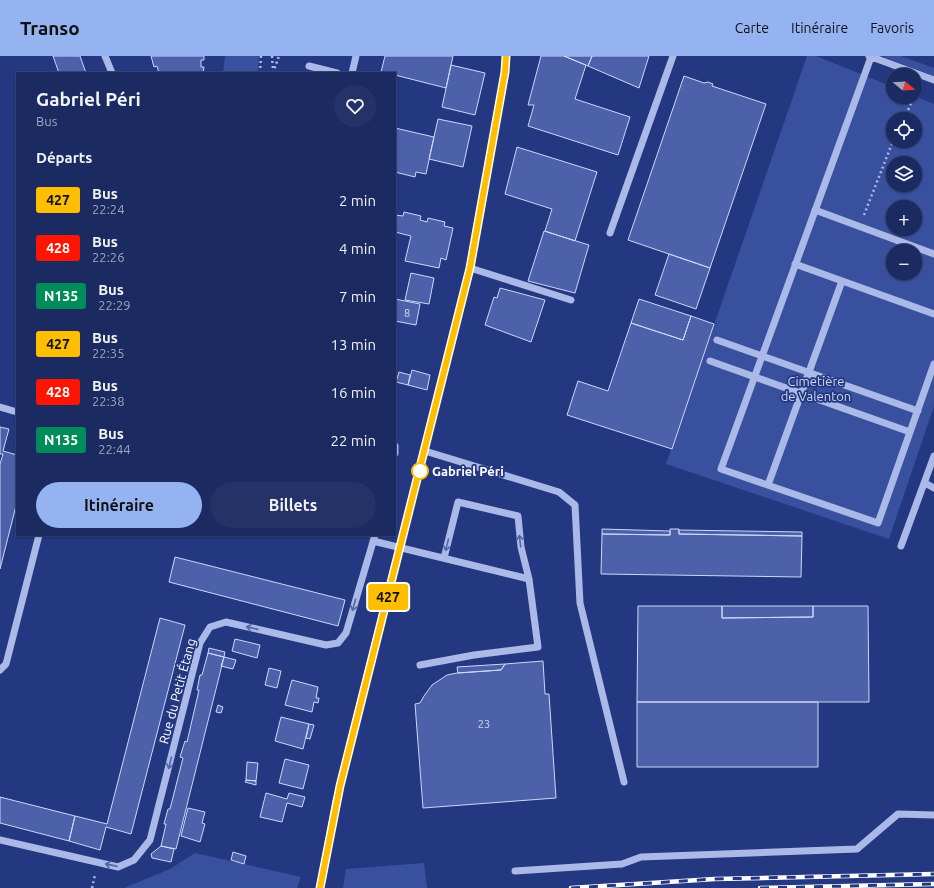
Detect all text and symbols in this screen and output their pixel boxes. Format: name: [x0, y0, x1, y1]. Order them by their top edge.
text: Transo: [20, 17, 80, 39]
text: Carte: [735, 20, 769, 36]
text: Itinéraire: [791, 20, 848, 36]
text: Favoris: [870, 20, 914, 36]
north arrow: [886, 68, 922, 104]
map controls: [886, 68, 922, 280]
button: heart: [334, 85, 376, 127]
text: Gabriel Péri: [36, 88, 141, 110]
button: locate: [886, 112, 922, 148]
text: Bus: [36, 114, 57, 128]
text: Départs: [36, 149, 92, 166]
button: layers: [886, 156, 922, 192]
text: Bus: [92, 185, 118, 202]
text: 427: [46, 192, 70, 208]
text: 2 min: [339, 192, 376, 209]
button: +: [886, 200, 922, 236]
text: 22:24: [92, 202, 125, 216]
text: Bus: [92, 233, 118, 250]
text: 428: [46, 240, 70, 256]
text: 4 min: [339, 240, 376, 257]
button: −: [886, 244, 922, 280]
text: 22:26: [92, 250, 125, 264]
text: Bus: [98, 281, 124, 298]
text: N135: [44, 288, 78, 304]
text: 7 min: [339, 288, 376, 305]
text: 22:29: [98, 298, 131, 312]
house number: 8: [404, 307, 410, 319]
text: Bus: [92, 329, 118, 346]
text: 427: [46, 336, 70, 352]
text: 13 min: [330, 336, 376, 353]
text: 22:35: [92, 346, 125, 360]
park label: Cimetière de Valenton: [781, 374, 851, 403]
text: Bus: [92, 377, 118, 394]
text: 428: [46, 384, 70, 400]
text: 16 min: [330, 384, 376, 401]
text: 22:38: [92, 394, 125, 408]
text: Bus: [98, 425, 124, 442]
text: N135: [44, 432, 78, 448]
text: 22 min: [330, 432, 376, 449]
text: 22:44: [98, 442, 131, 456]
marker: Gabriel Péri: [411, 462, 429, 480]
place label: Gabriel Péri: [432, 464, 504, 478]
button: Itinéraire: [36, 482, 202, 528]
button: Billets: [210, 482, 376, 528]
one-way arrow: [517, 535, 524, 548]
one-way arrow: [443, 538, 451, 551]
line badge: 427: [365, 584, 411, 610]
text: 427: [376, 589, 400, 605]
one-way arrow: [350, 598, 357, 611]
one-way arrow: [246, 624, 259, 632]
street label: Rue du Petit Étang: [155, 636, 198, 745]
house number: 23: [478, 718, 490, 730]
one-way arrow: [165, 756, 173, 769]
one-way arrow: [105, 861, 118, 869]

